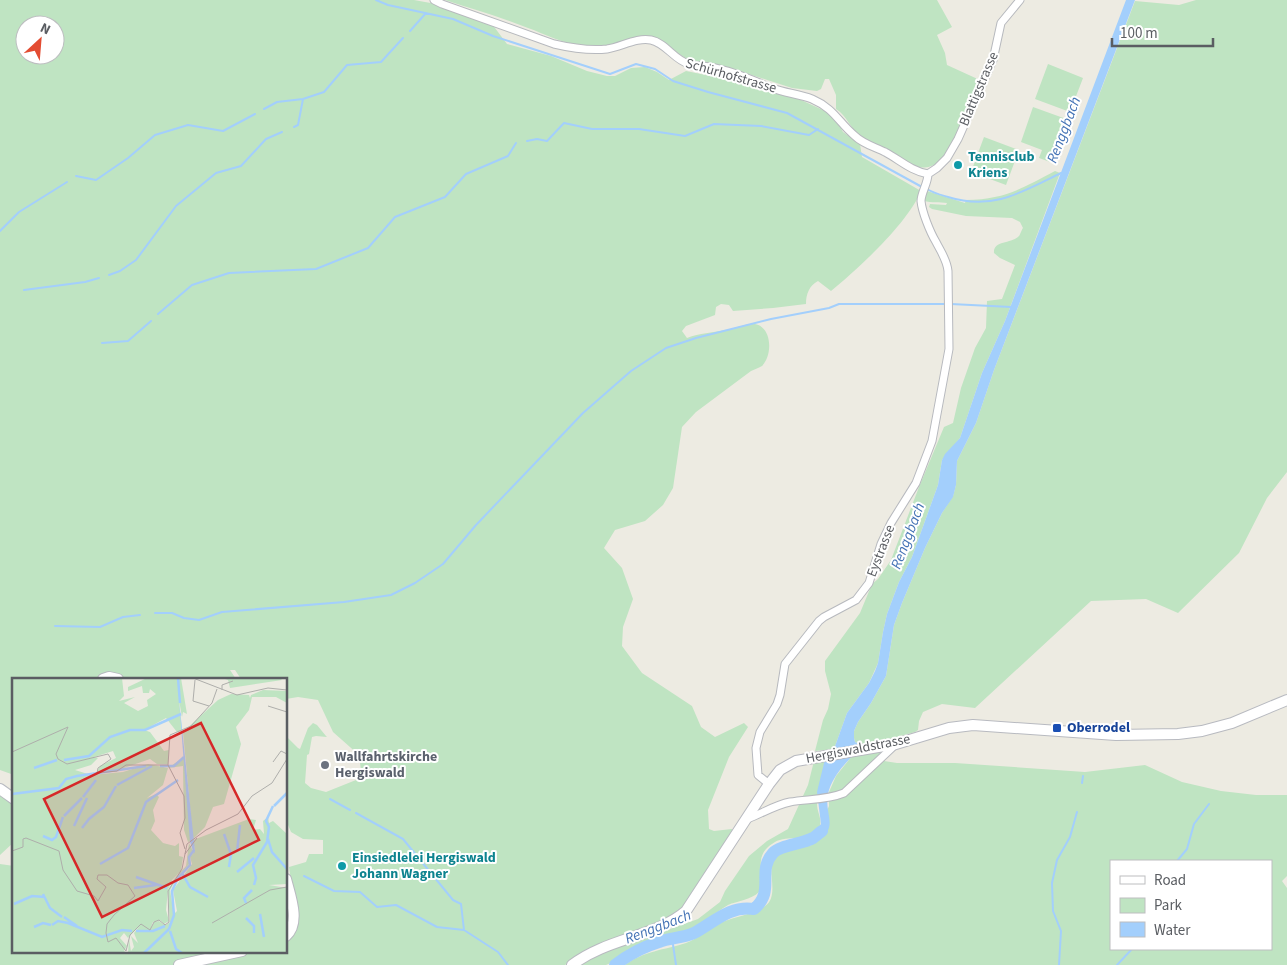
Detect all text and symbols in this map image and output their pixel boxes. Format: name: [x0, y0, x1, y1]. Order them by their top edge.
north arrow: [15, 15, 65, 65]
scale bar: [1112, 15, 1213, 47]
text: N: [37, 18, 54, 40]
text: 100 m: [1120, 23, 1158, 44]
street label: Blattigstrasse: [954, 49, 1004, 129]
street label: Schürhofstrasse: [683, 53, 779, 99]
water label: Renggbach: [1042, 94, 1086, 166]
place label: Tennisclub Kriens: [968, 147, 1035, 183]
marker: Tennisclub Kriens: [952, 159, 964, 171]
water label: Renggbach: [886, 500, 930, 572]
street label: Eystrasse: [862, 522, 900, 580]
inset map: [12, 678, 288, 952]
place label: Oberrodel: [1067, 718, 1130, 738]
marker: Oberrodel: [1051, 722, 1063, 734]
street label: Hergiswaldstrasse: [804, 729, 912, 769]
place label: Wallfahrtskirche Hergiswald: [335, 747, 437, 783]
marker: Wallfahrtskirche Hergiswald: [319, 759, 331, 771]
place label: Einsiedlelei Hergiswald Johann Wagner: [352, 848, 496, 884]
marker: Einsiedlelei Hergiswald Johann Wagner: [336, 860, 348, 872]
legend: [1110, 860, 1272, 950]
text: Road: [1154, 870, 1186, 891]
text: Park: [1154, 895, 1183, 916]
water label: Renggbach: [622, 905, 694, 949]
text: Water: [1154, 920, 1191, 941]

